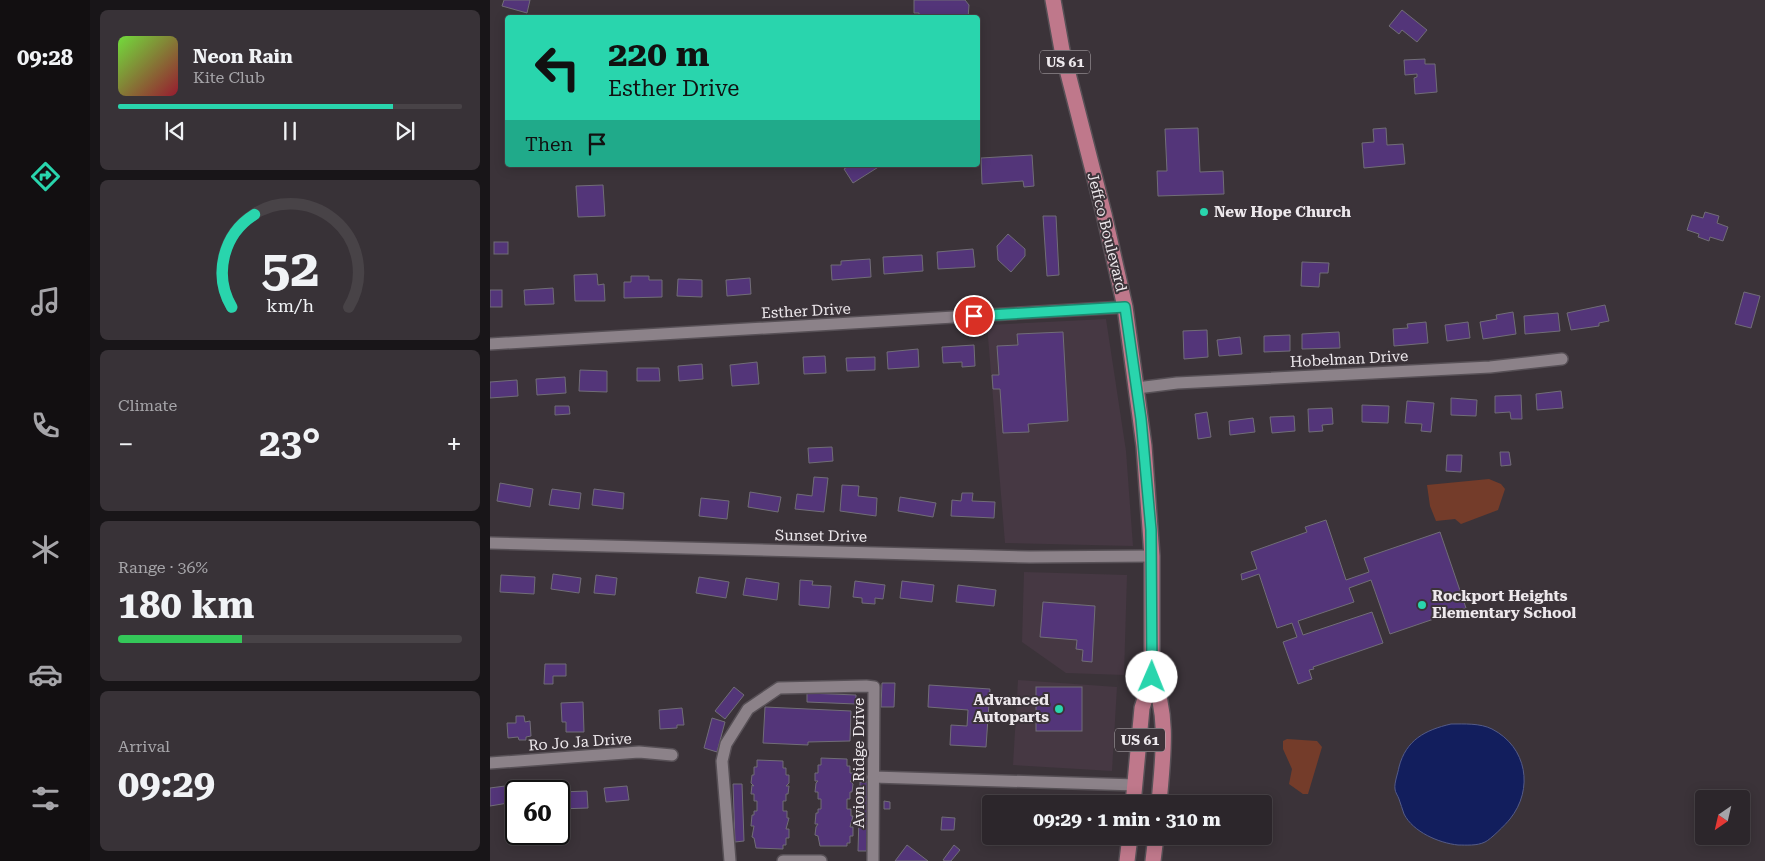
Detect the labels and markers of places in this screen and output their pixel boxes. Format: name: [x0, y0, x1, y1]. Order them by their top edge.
place label: New Hope Church: [1214, 203, 1351, 221]
marker: New Hope Church: [1198, 206, 1210, 218]
pin: [953, 295, 995, 337]
place label: Rockport Heights Elementary School: [1432, 587, 1576, 622]
marker: Rockport Heights Elementary School: [1416, 599, 1428, 611]
place label: Advanced Autoparts: [973, 691, 1049, 726]
marker: Advanced Autoparts: [1053, 703, 1065, 715]

